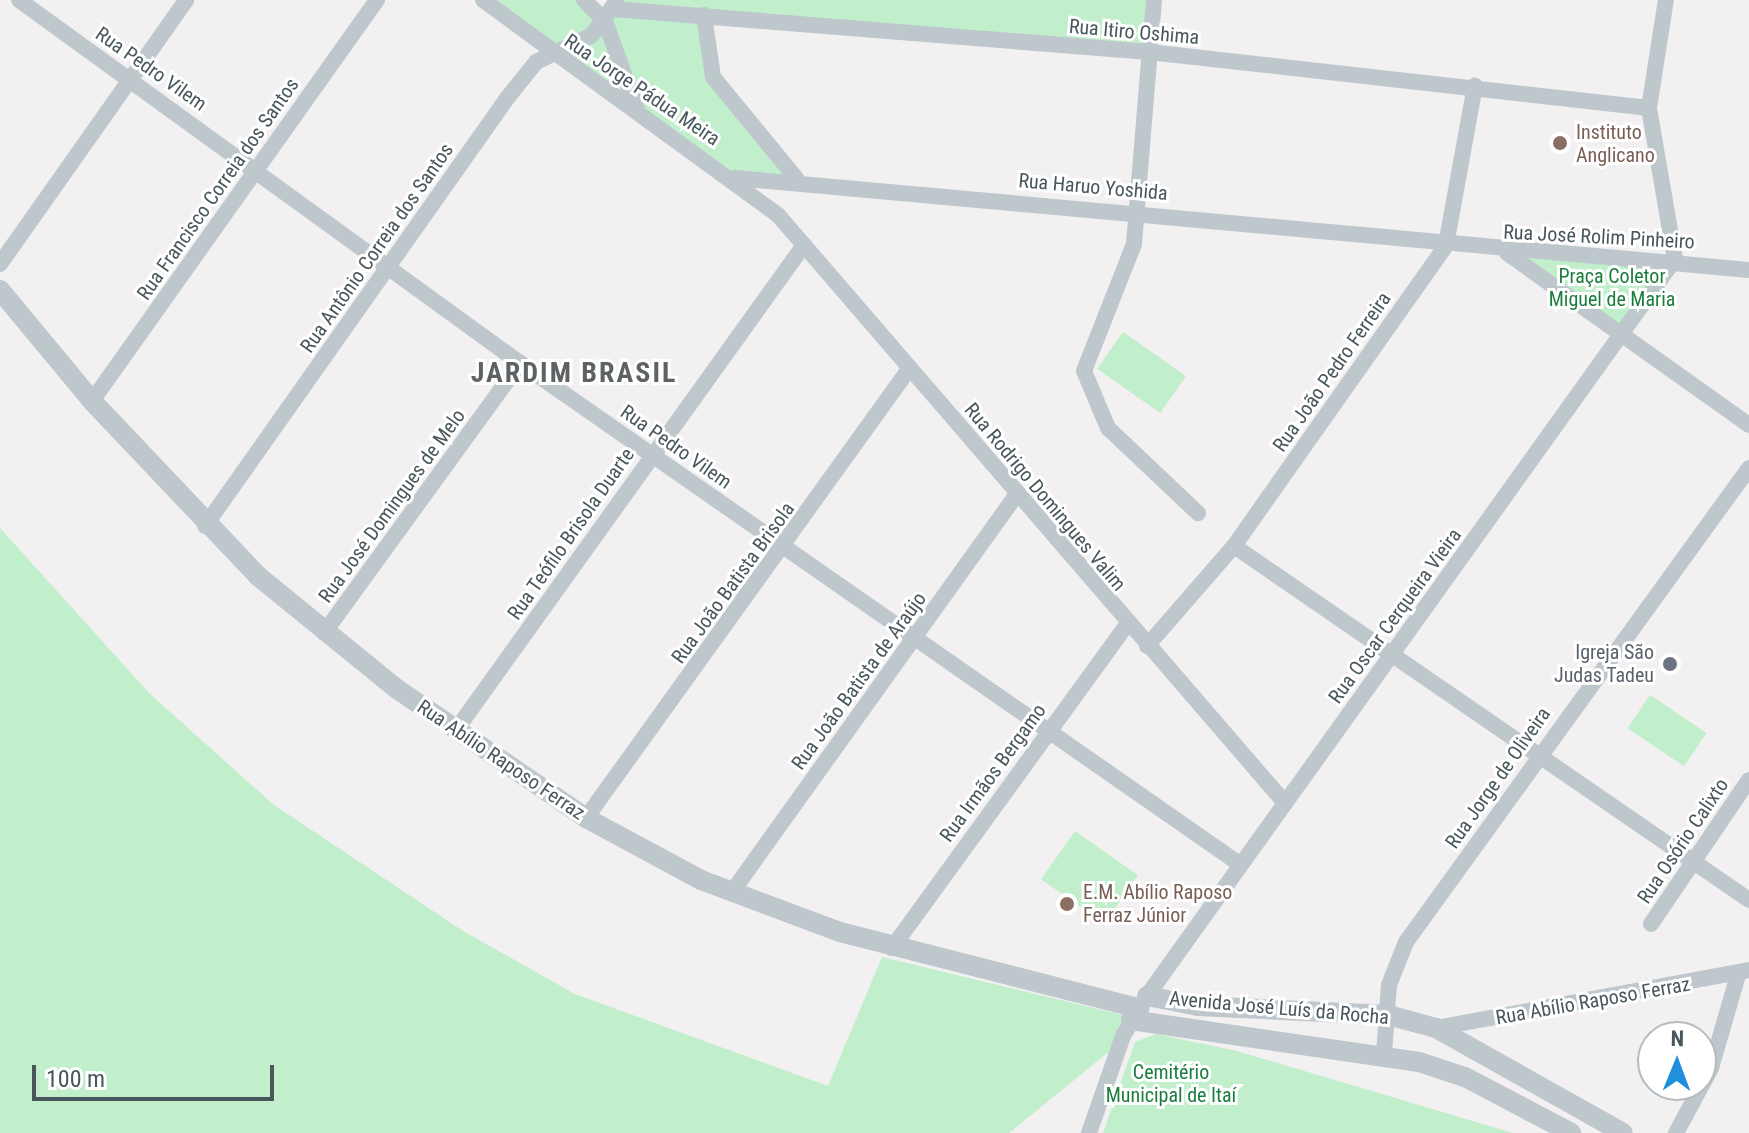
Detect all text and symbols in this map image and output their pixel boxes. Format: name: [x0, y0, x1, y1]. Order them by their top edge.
street label: Rua Itiro Oshima: [1068, 14, 1200, 50]
street label: Rua Pedro Vilem: [91, 22, 211, 116]
street label: Rua Jorge Pádua Meira: [560, 29, 724, 151]
street label: Rua Francisco Correia dos Santos: [132, 73, 304, 305]
place label: Instituto Anglicano: [1576, 120, 1655, 167]
marker: Instituto Anglicano: [1551, 134, 1569, 152]
street label: Rua Antônio Correia dos Santos: [295, 139, 459, 357]
street label: Rua Haruo Yoshida: [1017, 169, 1169, 205]
street label: Rua José Rolim Pinheiro: [1503, 220, 1695, 254]
park label: Praça Coletor Miguel de Maria: [1549, 265, 1675, 312]
street label: Rua João Pedro Ferreira: [1268, 288, 1396, 456]
district label: JARDIM BRASIL: [471, 356, 677, 390]
street label: Rua Rodrigo Domingues Valim: [959, 398, 1131, 596]
street label: Rua Pedro Vilem: [616, 400, 736, 494]
street label: Rua José Domingues de Melo: [314, 404, 470, 608]
street label: Rua Teófilo Brisola Duarte: [503, 443, 639, 625]
street label: Rua João Batista Brisola: [666, 498, 800, 668]
street label: Rua Oscar Cerqueira Vieira: [1323, 524, 1467, 708]
street label: Rua João Batista de Araújo: [787, 588, 931, 774]
place label: Igreja São Judas Tadeu: [1554, 640, 1654, 687]
marker: Igreja São Judas Tadeu: [1661, 655, 1679, 673]
street label: Rua Abílio Raposo Ferraz: [413, 695, 589, 825]
street label: Rua Irmãos Bergamo: [935, 699, 1051, 847]
street label: Rua Jorge de Oliveira: [1440, 703, 1556, 853]
street label: Rua Osório Calixto: [1632, 774, 1734, 908]
place label: E.M. Abílio Raposo Ferraz Júnior: [1083, 880, 1232, 927]
marker: E.M. Abílio Raposo Ferraz Júnior: [1058, 895, 1076, 913]
street label: Rua Abílio Raposo Ferraz: [1494, 972, 1692, 1030]
street label: Avenida José Luís da Rocha: [1168, 986, 1390, 1030]
north arrow: [1637, 1021, 1717, 1101]
text: N: [1670, 1026, 1684, 1051]
scale bar: [36, 1049, 278, 1099]
park label: Cemitério Municipal de Itaí: [1106, 1061, 1236, 1108]
text: 100 m: [46, 1065, 105, 1093]

